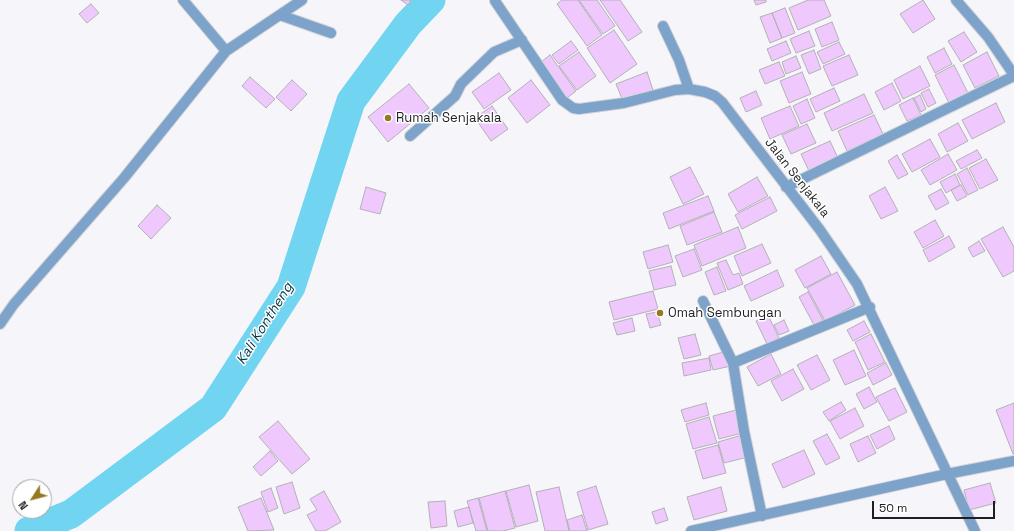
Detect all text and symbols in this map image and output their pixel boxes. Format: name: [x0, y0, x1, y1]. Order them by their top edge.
place label: Rumah Senjakala: [396, 110, 501, 126]
marker: Rumah Senjakala: [383, 113, 393, 123]
street label: Jalan Senjakala: [761, 135, 833, 221]
water label: Kali Kontheng: [233, 280, 297, 368]
place label: Omah Sembungan: [668, 305, 782, 321]
marker: Omah Sembungan: [655, 308, 665, 318]
north arrow: [12, 479, 52, 519]
scale bar: [874, 493, 997, 519]
text: N: [15, 498, 31, 513]
text: 50 m: [879, 500, 907, 516]

